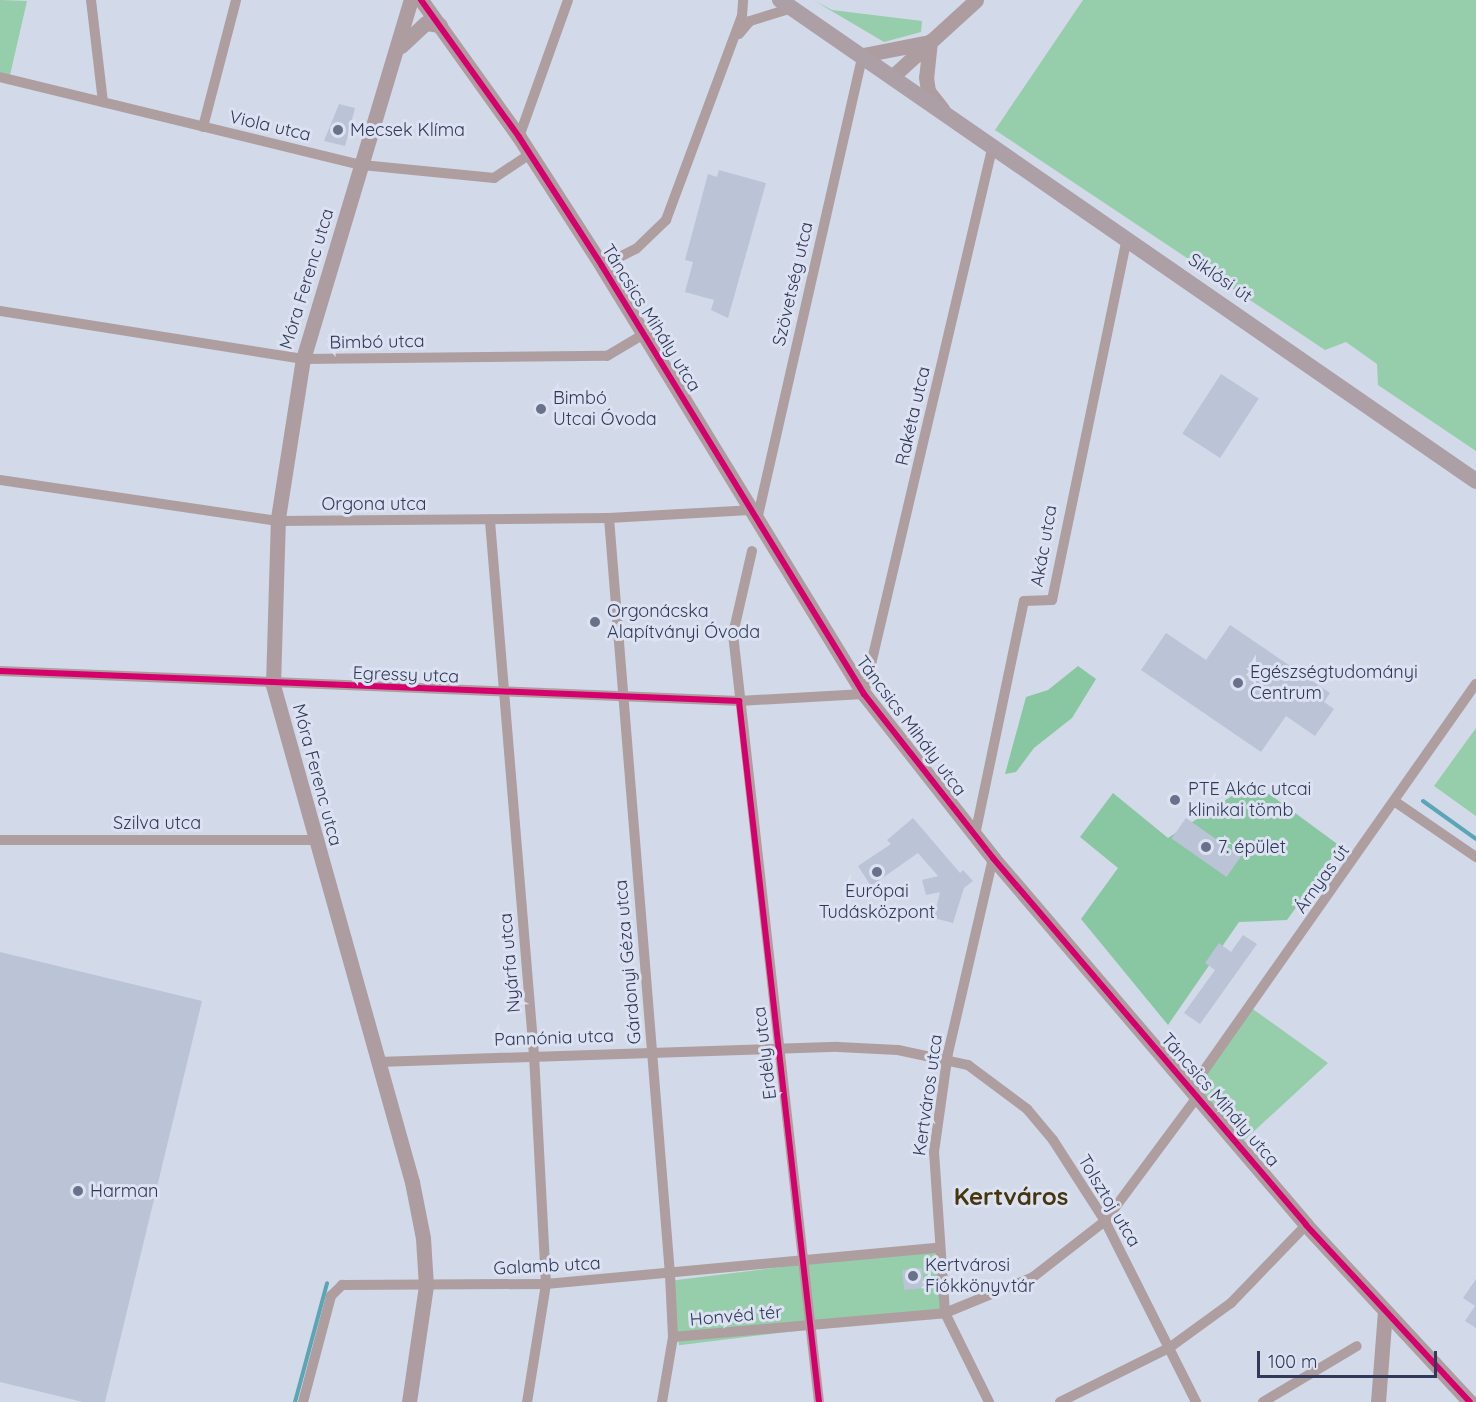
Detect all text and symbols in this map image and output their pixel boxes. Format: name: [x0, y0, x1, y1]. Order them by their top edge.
street label: Viola utca: [227, 106, 313, 146]
place label: Mecsek Klíma: [350, 119, 465, 141]
marker: Mecsek Klíma: [331, 123, 345, 137]
street label: Móra Ferenc utca: [275, 206, 339, 352]
street label: Szövetség utca: [768, 220, 818, 348]
street label: Táncsics Mihály utca: [597, 240, 705, 396]
street label: Siklósi út: [1184, 249, 1256, 307]
street label: Bimbó utca: [329, 330, 425, 354]
street label: Rakéta utca: [891, 364, 935, 468]
place label: Bimbó Utcai Óvoda: [553, 388, 657, 430]
marker: Bimbó Utcai Óvoda: [534, 402, 548, 416]
street label: Orgona utca: [322, 493, 426, 515]
street label: Akác utca: [1026, 503, 1062, 589]
place label: Orgonácska Alapítványi Óvoda: [607, 601, 760, 644]
marker: Orgonácska Alapítványi Óvoda: [588, 615, 602, 629]
street label: Táncsics Mihály utca: [851, 652, 971, 800]
street label: Egressy utca: [352, 662, 460, 688]
place label: Egészségtudományi Centrum: [1250, 662, 1418, 704]
marker: Egészségtudományi Centrum: [1231, 676, 1245, 690]
street label: Móra Ferenc utca: [288, 702, 346, 848]
place label: PTE Akác utcai klinikai tömb: [1188, 779, 1311, 822]
marker: PTE Akác utcai klinikai tömb: [1166, 791, 1184, 809]
street label: Szilva utca: [113, 812, 201, 834]
place label: 7. épület: [1218, 836, 1286, 858]
marker: 7. épület: [1199, 840, 1213, 854]
street label: Árnyas út: [1290, 840, 1354, 918]
marker: Európai Tudásközpont: [870, 865, 884, 879]
street label: Gárdonyi Géza utca: [610, 879, 646, 1045]
place label: Európai Tudásközpont: [819, 881, 935, 924]
street label: Nyárfa utca: [495, 912, 525, 1014]
street label: Erdély utca: [749, 1005, 781, 1101]
street label: Pannónia utca: [494, 1025, 614, 1051]
street label: Táncsics Mihály utca: [1156, 1029, 1284, 1171]
street label: Kertváros utca: [909, 1033, 947, 1157]
street label: Tolsztoj utca: [1073, 1151, 1145, 1251]
place label: Harman: [90, 1180, 159, 1202]
district label: Kertváros: [954, 1183, 1068, 1211]
marker: Harman: [71, 1184, 85, 1198]
street label: Galamb utca: [493, 1252, 601, 1280]
place label: Kertvárosi Fiókkönyvtár: [925, 1255, 1035, 1298]
marker: Kertvárosi Fiókkönyvtár: [906, 1269, 920, 1283]
street label: Honvéd tér: [689, 1301, 783, 1331]
scale bar: [1260, 1339, 1440, 1377]
text: 100 m: [1268, 1350, 1317, 1373]

